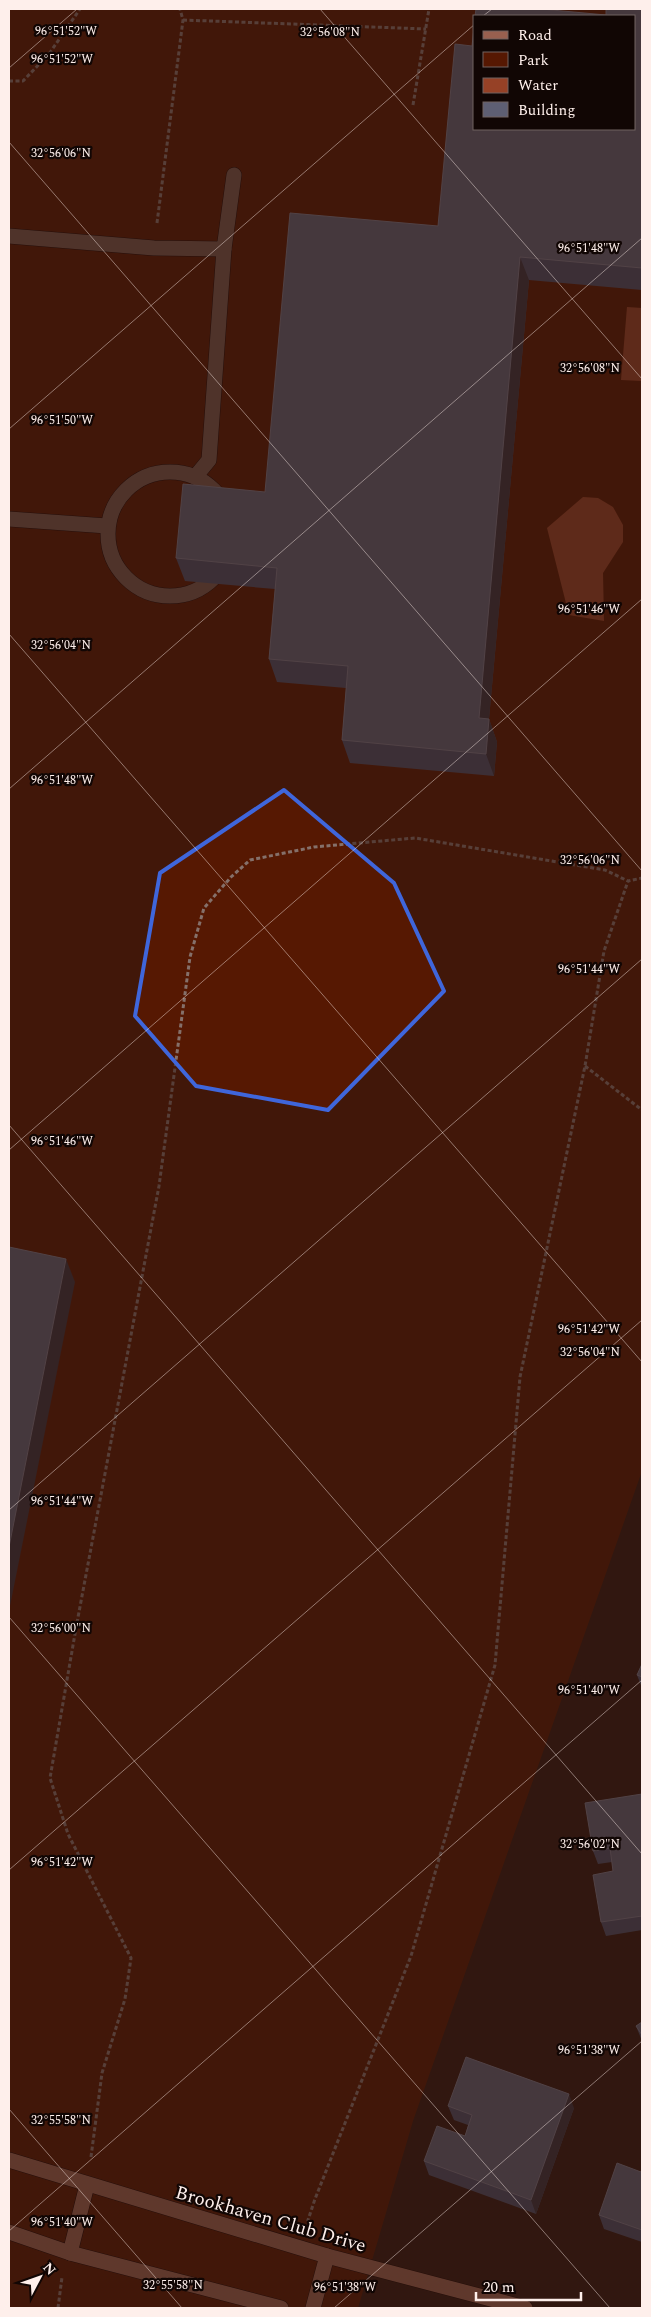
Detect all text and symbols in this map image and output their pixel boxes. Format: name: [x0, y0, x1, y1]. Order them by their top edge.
legend: [473, 15, 636, 130]
text: 96°51'52"W: [35, 22, 97, 41]
text: 32°56'08"N: [300, 23, 360, 42]
text: Road: [518, 24, 552, 47]
text: Park: [518, 49, 549, 72]
text: 96°51'52"W: [31, 50, 93, 69]
text: Water: [518, 74, 558, 97]
text: Building: [518, 99, 575, 122]
text: 32°56'06"N: [31, 144, 91, 163]
text: 96°51'48"W: [558, 239, 620, 258]
text: 32°56'08"N: [560, 359, 620, 378]
text: 96°51'50"W: [31, 411, 93, 430]
text: 96°51'46"W: [558, 600, 620, 619]
text: 32°56'04"N: [31, 636, 91, 655]
text: 96°51'48"W: [31, 771, 93, 790]
text: 32°56'06"N: [560, 851, 620, 870]
text: 96°51'44"W: [558, 960, 620, 979]
text: 96°51'46"W: [31, 1132, 93, 1151]
text: 96°51'42"W: [558, 1320, 620, 1339]
text: 32°56'04"N: [560, 1343, 620, 1362]
text: 96°51'44"W: [31, 1492, 93, 1511]
text: 32°56'00"N: [31, 1619, 91, 1638]
text: 96°51'40"W: [558, 1681, 620, 1700]
text: 32°56'02"N: [560, 1835, 620, 1854]
text: 96°51'42"W: [31, 1853, 93, 1872]
text: 96°51'38"W: [558, 2041, 620, 2060]
text: 32°55'58"N: [31, 2111, 91, 2130]
street label: Brookhaven Club Drive: [172, 2178, 369, 2261]
text: 96°51'40"W: [31, 2213, 93, 2232]
north arrow: [15, 2252, 65, 2302]
text: N: [38, 2258, 61, 2280]
scale bar: [476, 2270, 581, 2302]
text: 32°55'58"N: [143, 2276, 203, 2295]
text: 20 m: [483, 2276, 515, 2299]
text: 96°51'38"W: [314, 2278, 376, 2297]

